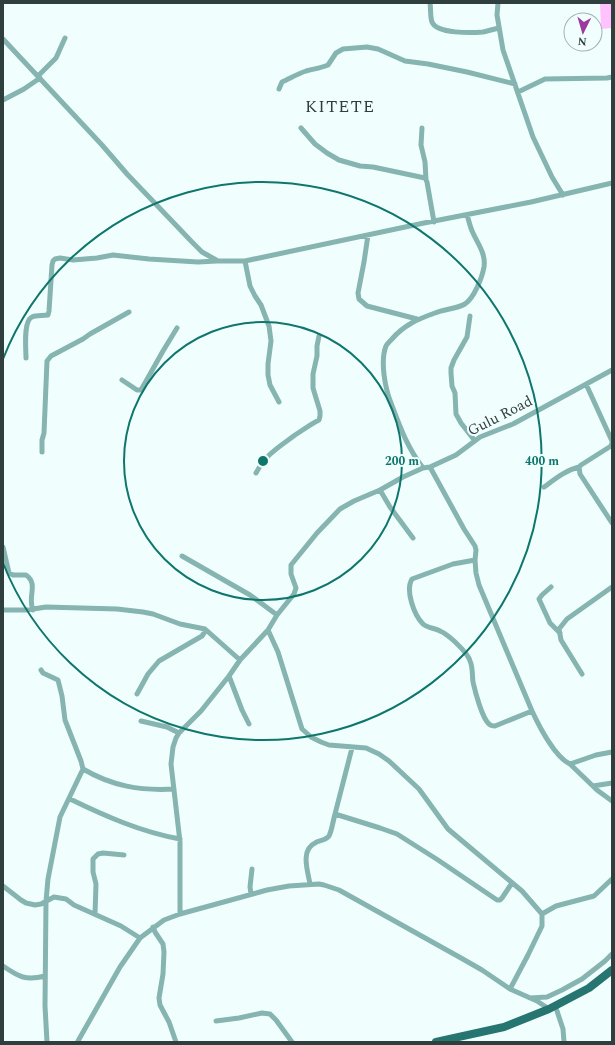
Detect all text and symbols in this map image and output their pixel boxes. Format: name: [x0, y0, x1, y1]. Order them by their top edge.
north arrow: [563, 12, 603, 52]
text: N: [577, 33, 587, 50]
district label: KITETE: [305, 94, 375, 120]
street label: Gulu Road: [463, 390, 537, 442]
text: 200 m: [385, 452, 419, 471]
text: 400 m: [525, 452, 559, 471]
centre of rings: [256, 454, 270, 468]

